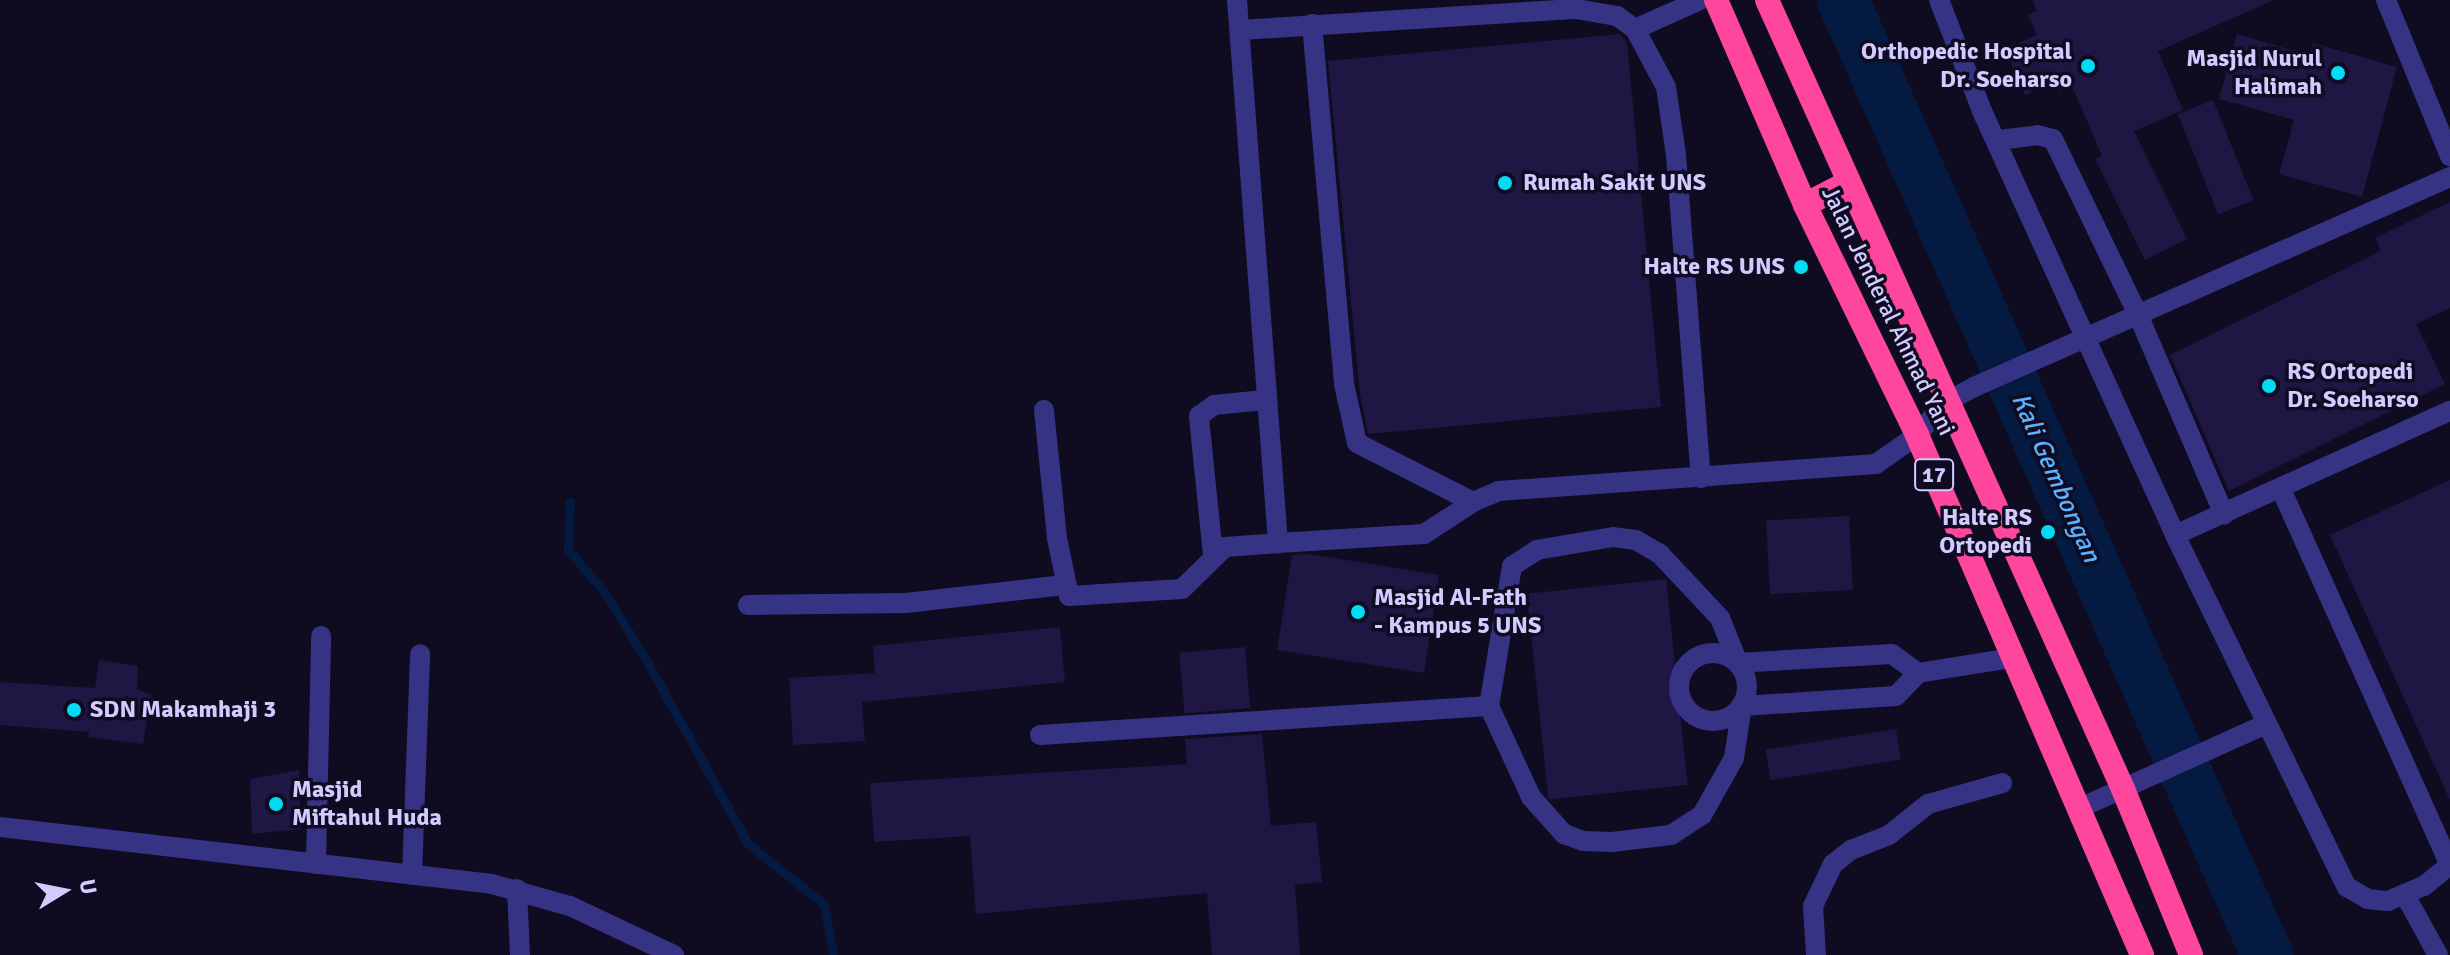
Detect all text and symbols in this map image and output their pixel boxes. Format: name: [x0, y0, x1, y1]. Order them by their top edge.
place label: Orthopedic Hospital Dr. Soeharso: [1861, 38, 2072, 94]
place label: Masjid Nurul Halimah: [2186, 45, 2322, 101]
marker: Orthopedic Hospital Dr. Soeharso: [2079, 57, 2097, 75]
marker: Masjid Nurul Halimah: [2329, 64, 2347, 82]
place label: Rumah Sakit UNS: [1523, 169, 1706, 197]
marker: Rumah Sakit UNS: [1494, 172, 1516, 194]
street label: Jalan Jenderal Ahmad Yani: [1815, 182, 1961, 440]
place label: Halte RS UNS: [1643, 253, 1785, 281]
marker: Halte RS UNS: [1792, 258, 1810, 276]
place label: RS Ortopedi Dr. Soeharso: [2287, 358, 2419, 414]
marker: RS Ortopedi Dr. Soeharso: [2258, 375, 2280, 397]
water label: Kali Gembongan: [2004, 389, 2106, 567]
road number: 17: [1914, 457, 1954, 493]
place label: Halte RS Ortopedi: [1939, 504, 2032, 560]
marker: Halte RS Ortopedi: [2039, 523, 2057, 541]
place label: Masjid Al-Fath - Kampus 5 UNS: [1374, 584, 1541, 640]
marker: Masjid Al-Fath - Kampus 5 UNS: [1349, 603, 1367, 621]
place label: SDN Makamhaji 3: [90, 696, 276, 724]
marker: SDN Makamhaji 3: [65, 701, 83, 719]
place label: Masjid Miftahul Huda: [292, 776, 442, 832]
marker: Masjid Miftahul Huda: [267, 795, 285, 813]
north arrow: [24, 851, 104, 931]
text: U: [74, 877, 103, 896]

